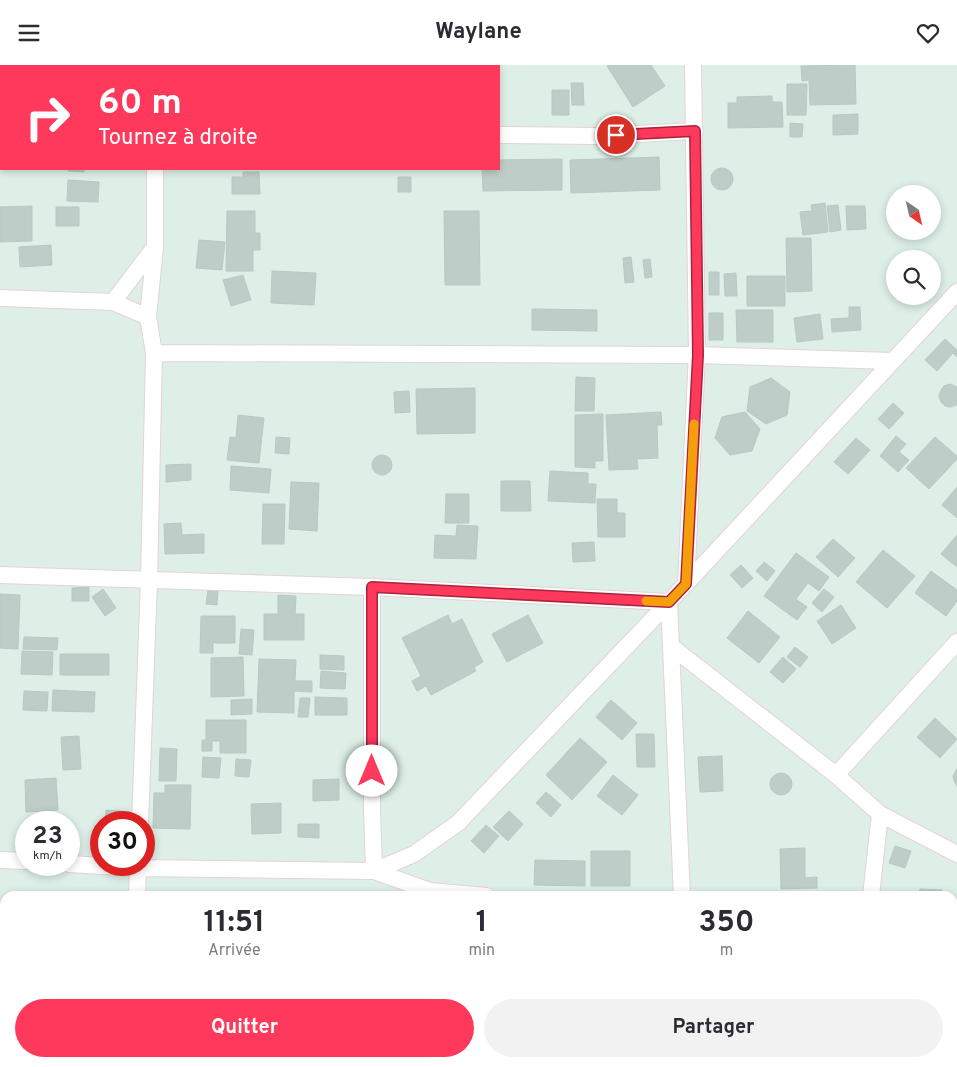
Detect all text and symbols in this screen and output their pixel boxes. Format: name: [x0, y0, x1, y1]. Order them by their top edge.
icon: menu: [15, 19, 43, 47]
text: Waylane: [435, 19, 522, 46]
icon: heart: [914, 19, 942, 47]
text: 60 m: [98, 82, 182, 126]
icon: right: [15, 85, 80, 150]
pin: [595, 114, 637, 156]
icon: arrive: [602, 121, 630, 149]
text: Tournez à droite: [98, 125, 258, 152]
north arrow: [886, 185, 941, 240]
map controls: [886, 185, 941, 305]
button: search: [886, 250, 941, 305]
position arrow: [345, 744, 397, 796]
speed limit sign: 30: [90, 811, 155, 876]
text: 23: [32, 821, 63, 853]
text: km/h: [33, 848, 62, 864]
text: 11:51: [203, 905, 265, 942]
text: 1: [476, 905, 488, 942]
text: 350: [699, 905, 755, 942]
text: Arrivée: [208, 941, 261, 961]
text: min: [469, 941, 495, 961]
text: m: [720, 941, 733, 961]
button: Quitter: [15, 999, 474, 1057]
button: Partager: [484, 999, 943, 1057]

